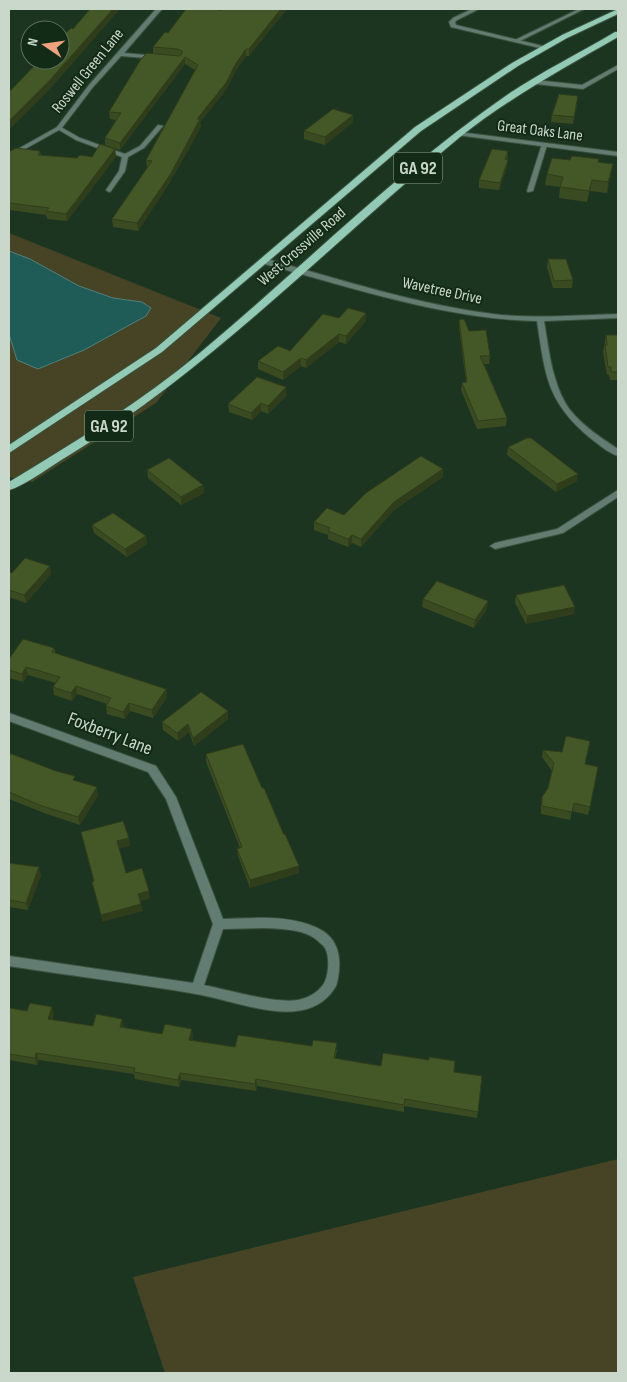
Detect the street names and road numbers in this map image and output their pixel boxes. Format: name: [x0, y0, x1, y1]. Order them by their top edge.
street label: Roswell Green Lane: [48, 25, 128, 117]
street label: Great Oaks Lane: [496, 116, 584, 146]
road number: GA 92: [394, 152, 442, 184]
street label: West Crossville Road: [254, 204, 350, 290]
street label: Wavetree Drive: [400, 273, 484, 309]
road number: GA 92: [85, 411, 133, 442]
street label: Foxberry Lane: [64, 707, 156, 761]

